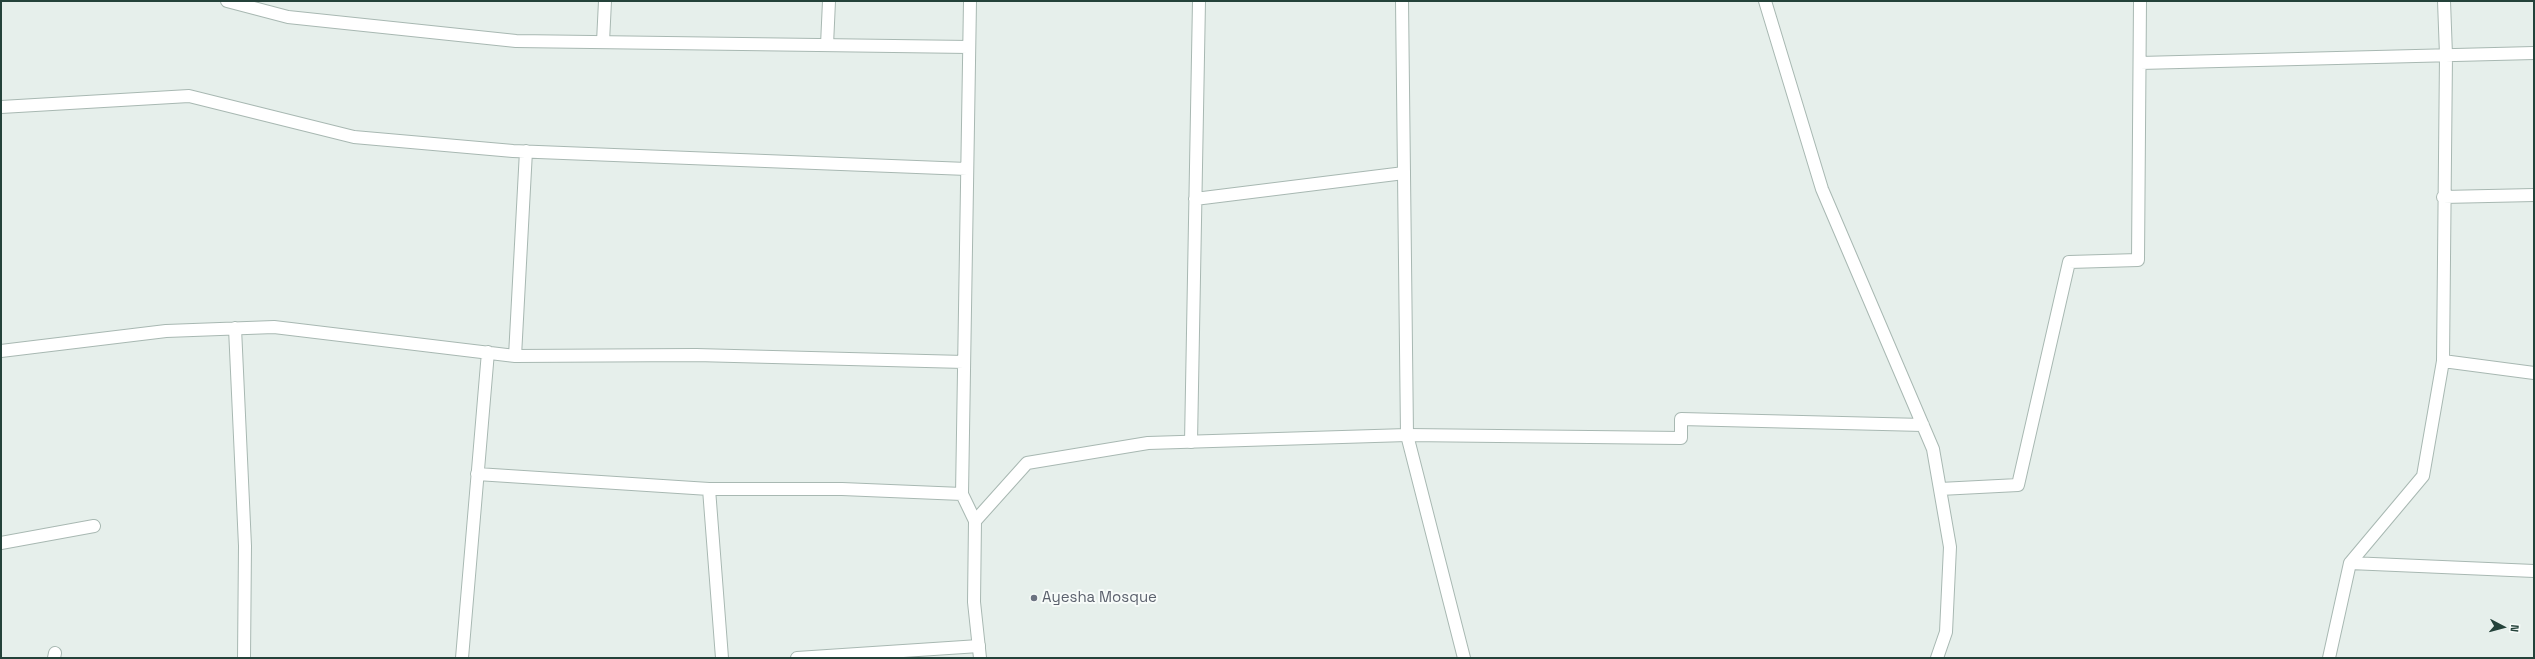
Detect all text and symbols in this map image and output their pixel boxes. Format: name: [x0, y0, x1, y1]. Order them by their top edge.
place label: Ayesha Mosque: [1042, 589, 1157, 607]
marker: Ayesha Mosque: [1029, 593, 1039, 603]
north arrow: [2483, 607, 2523, 647]
text: N: [2508, 624, 2522, 633]

